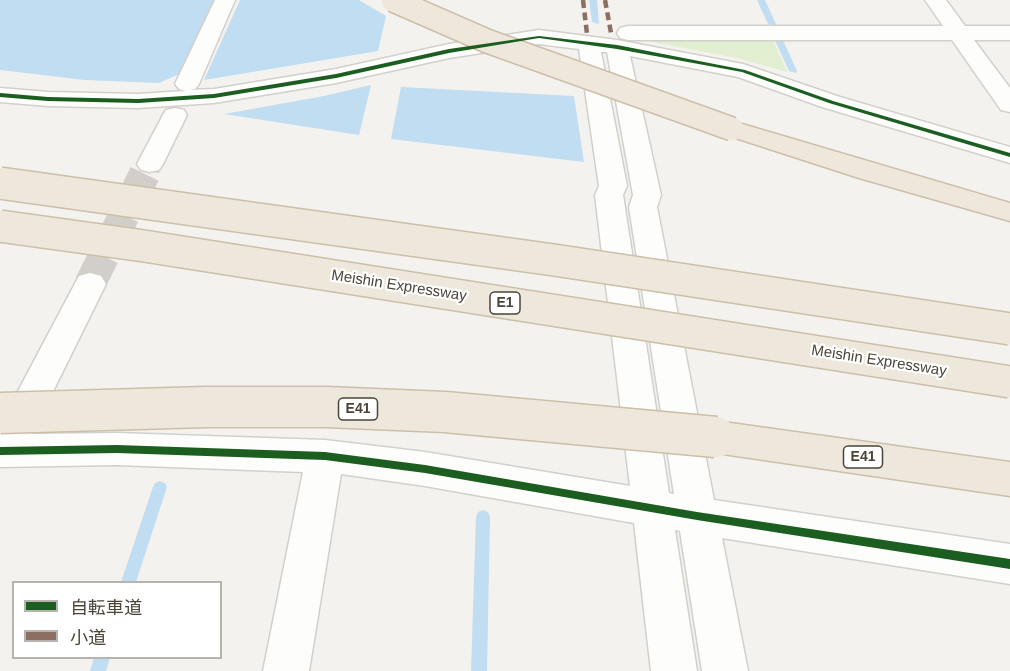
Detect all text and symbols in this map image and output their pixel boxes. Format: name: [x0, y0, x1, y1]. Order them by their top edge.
street label: Meishin Expressway: [330, 266, 468, 306]
road number: E1: [490, 292, 520, 314]
street label: Meishin Expressway: [810, 341, 948, 381]
road number: E41: [338, 398, 378, 420]
road number: E41: [844, 446, 882, 468]
legend: [12, 581, 222, 659]
text: 自転車道: [70, 598, 142, 618]
text: 小道: [70, 628, 106, 648]

